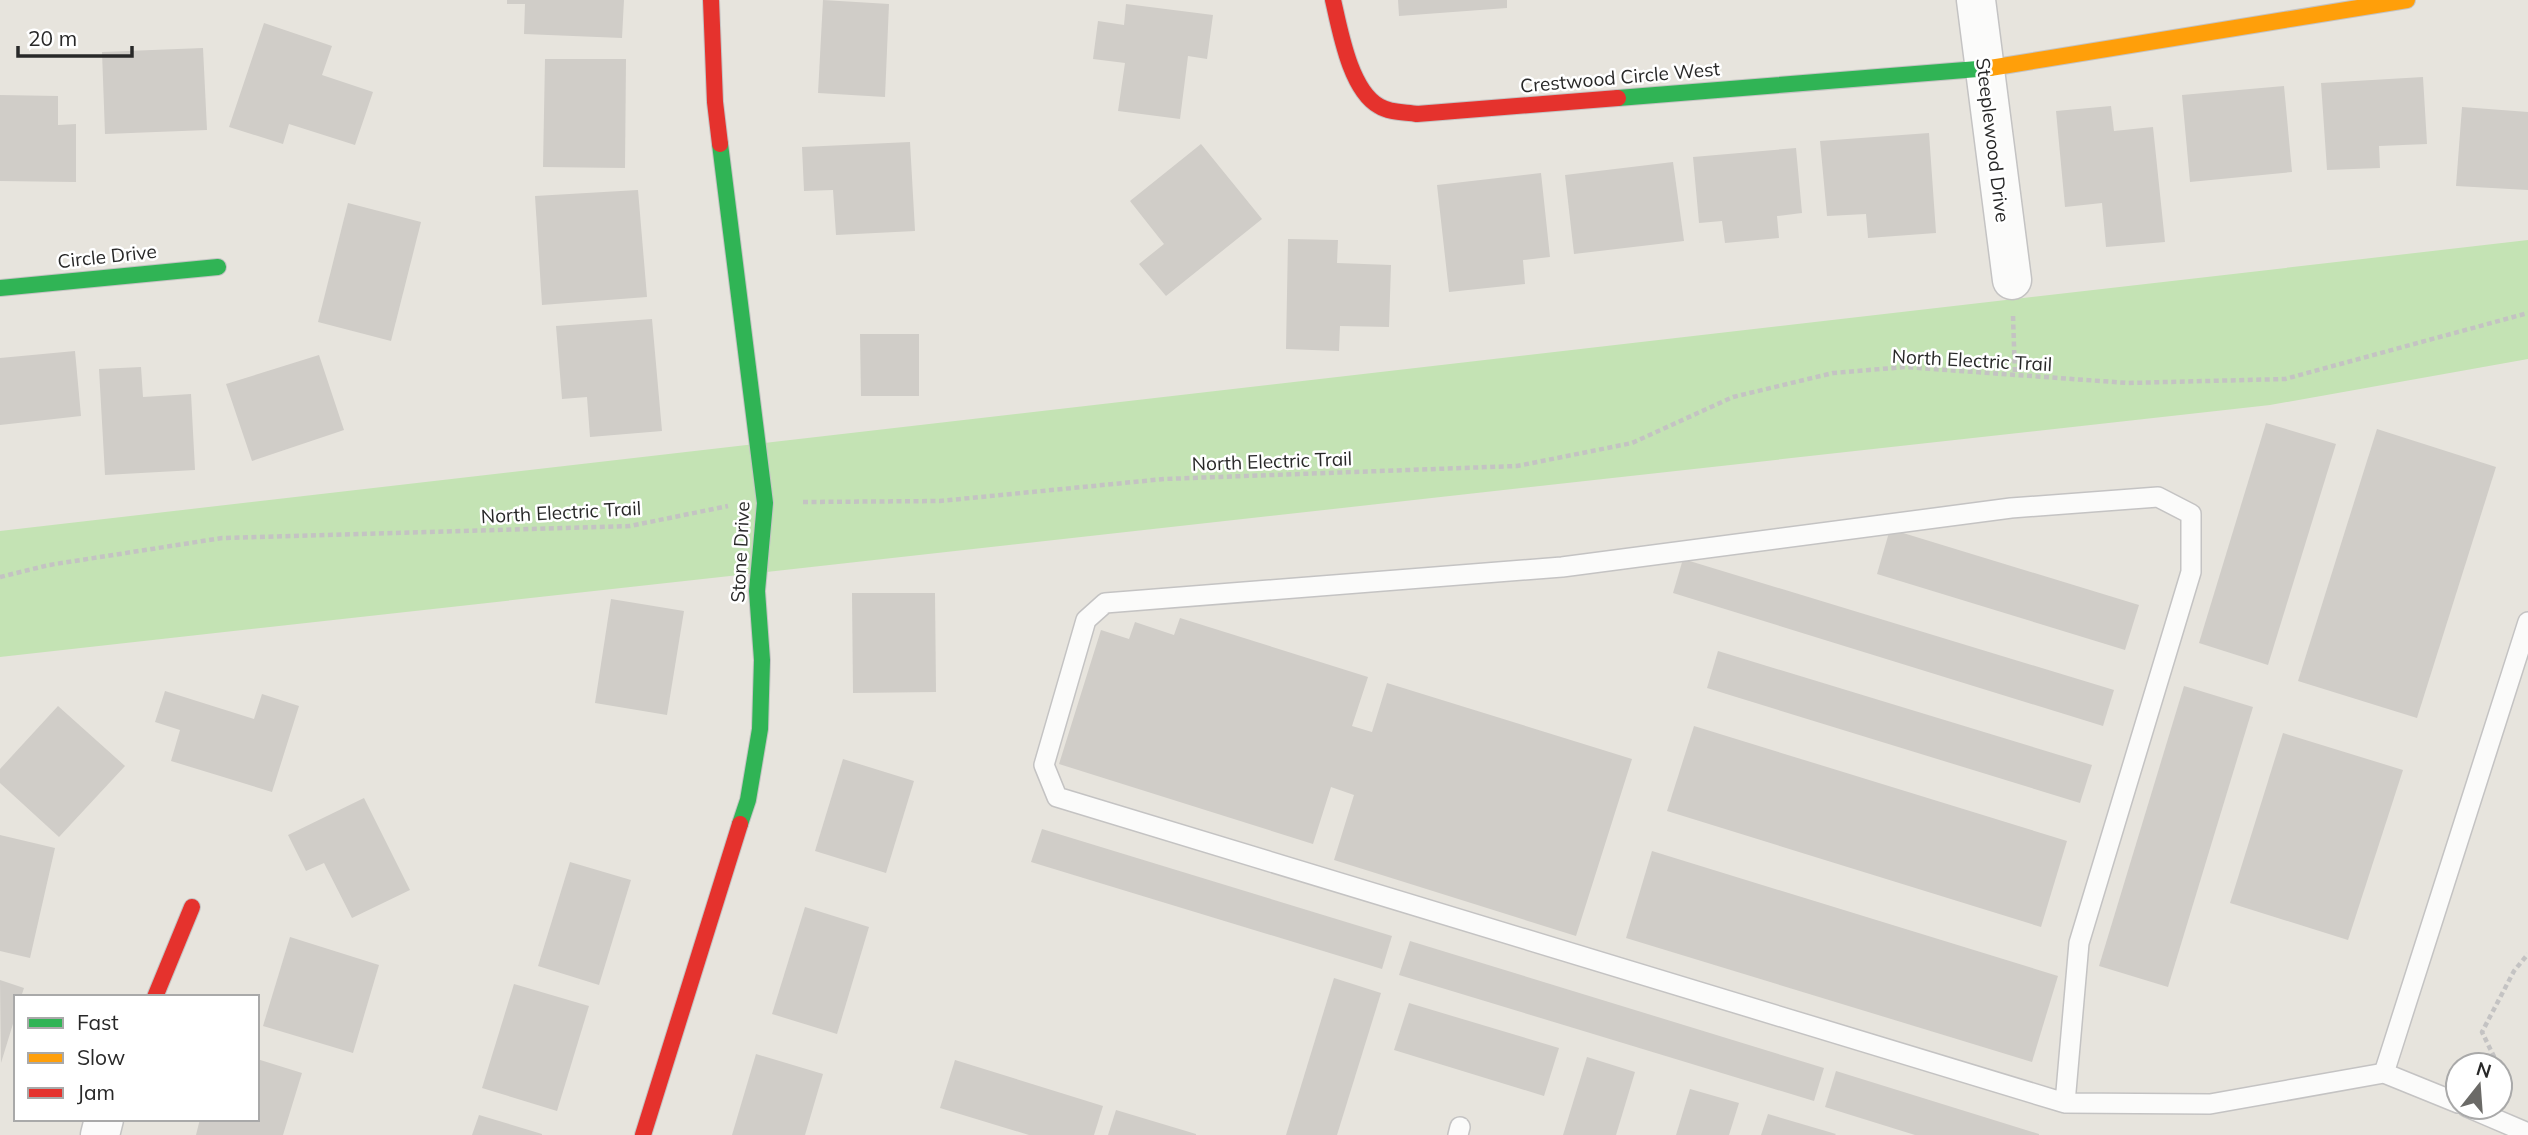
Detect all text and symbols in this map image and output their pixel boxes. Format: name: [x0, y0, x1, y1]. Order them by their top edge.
scale bar: [18, 14, 131, 58]
text: 20 m: [28, 25, 77, 51]
street label: Crestwood Circle West: [1519, 56, 1721, 98]
street label: Steeplewood Drive: [1971, 56, 2015, 224]
street label: Circle Drive: [56, 239, 158, 273]
street label: North Electric Trail: [1891, 344, 2053, 376]
street label: North Electric Trail: [1191, 446, 1353, 476]
street label: North Electric Trail: [480, 496, 642, 528]
street label: Stone Drive: [725, 501, 755, 603]
legend: [14, 995, 259, 1121]
text: Fast: [77, 1009, 119, 1035]
text: Slow: [77, 1044, 125, 1070]
north arrow: [2444, 1051, 2514, 1121]
text: N: [2474, 1056, 2494, 1083]
text: Jam: [77, 1079, 115, 1105]

